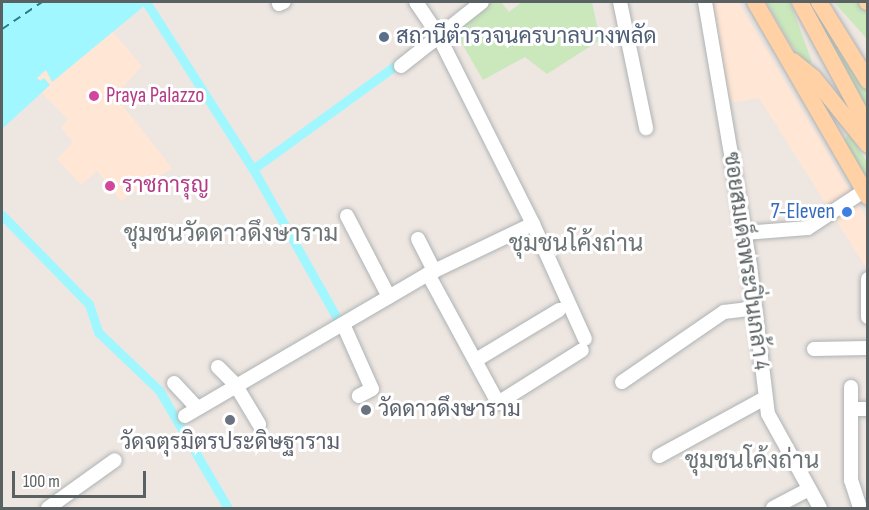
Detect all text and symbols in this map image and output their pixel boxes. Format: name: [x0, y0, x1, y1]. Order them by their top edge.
place label: สถานีตำรวจนครบาลบางพลัด: [396, 24, 656, 50]
marker: สถานีตำรวจนครบาลบางพลัด: [377, 30, 391, 44]
place label: Praya Palazzo: [106, 83, 204, 109]
marker: Praya Palazzo: [87, 89, 101, 103]
street label: ซอยสมเด็จพระปิ่นเกล้า 4: [718, 150, 774, 372]
place label: ราชการุญ: [122, 173, 209, 199]
marker: ราชการุญ: [103, 179, 117, 193]
place label: 7-Eleven: [771, 199, 835, 225]
marker: 7-Eleven: [840, 205, 854, 219]
district label: ชุมชนวัดดาวดึงษาราม: [124, 220, 338, 248]
district label: ชุมชนโค้งถ่าน: [509, 230, 643, 258]
place label: วัดดาวดึงษาราม: [378, 397, 521, 423]
marker: วัดดาวดึงษาราม: [359, 403, 373, 417]
marker: วัดจตุรมิตรประดิษฐาราม: [223, 413, 237, 427]
place label: วัดจตุรมิตรประดิษฐาราม: [120, 430, 340, 456]
district label: ชุมชนโค้งถ่าน: [685, 447, 819, 475]
scale bar: [15, 459, 148, 497]
text: 100 m: [23, 471, 60, 492]

